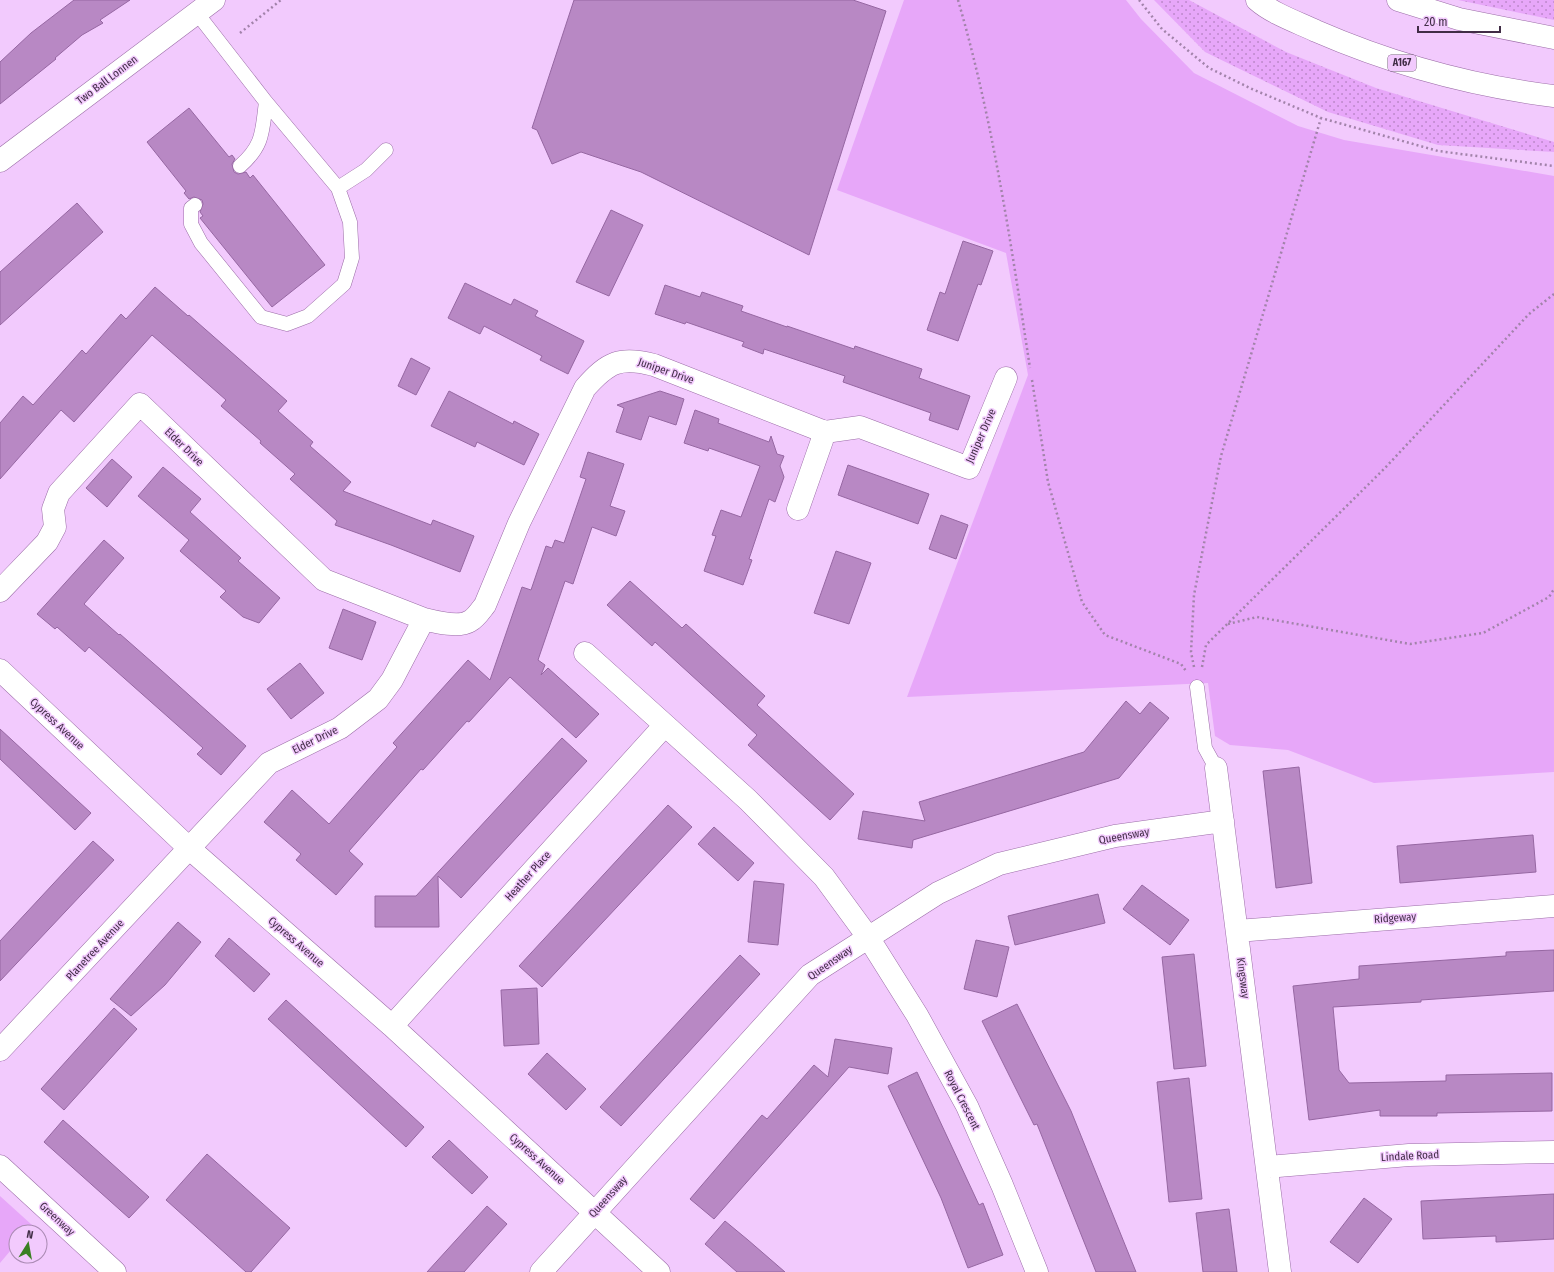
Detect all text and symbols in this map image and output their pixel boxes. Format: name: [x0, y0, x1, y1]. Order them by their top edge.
scale bar: [1418, 8, 1500, 34]
text: 20 m: [1424, 15, 1448, 29]
street label: Two Ball Lonnen: [74, 53, 140, 107]
road number: A167: [1388, 55, 1416, 71]
street label: Juniper Drive: [636, 355, 696, 387]
street label: Juniper Drive: [963, 407, 999, 465]
street label: Elder Drive: [162, 425, 206, 469]
street label: Cypress Avenue: [27, 695, 87, 753]
street label: Elder Drive: [290, 723, 340, 757]
street label: Queensway: [1098, 825, 1150, 847]
street label: Heather Place: [502, 848, 554, 904]
street label: Ridgeway: [1373, 910, 1417, 926]
street label: Cypress Avenue: [265, 914, 327, 970]
street label: Planetree Avenue: [63, 917, 127, 983]
street label: Queensway: [805, 943, 855, 983]
street label: Kingsway: [1234, 957, 1252, 999]
street label: Royal Crescent: [941, 1068, 983, 1132]
street label: Cypress Avenue: [507, 1131, 567, 1187]
street label: Lindale Road: [1381, 1148, 1439, 1164]
street label: Queensway: [586, 1174, 630, 1220]
street label: Greenway: [37, 1199, 77, 1239]
north arrow: [8, 1224, 48, 1264]
text: N: [25, 1228, 34, 1242]

